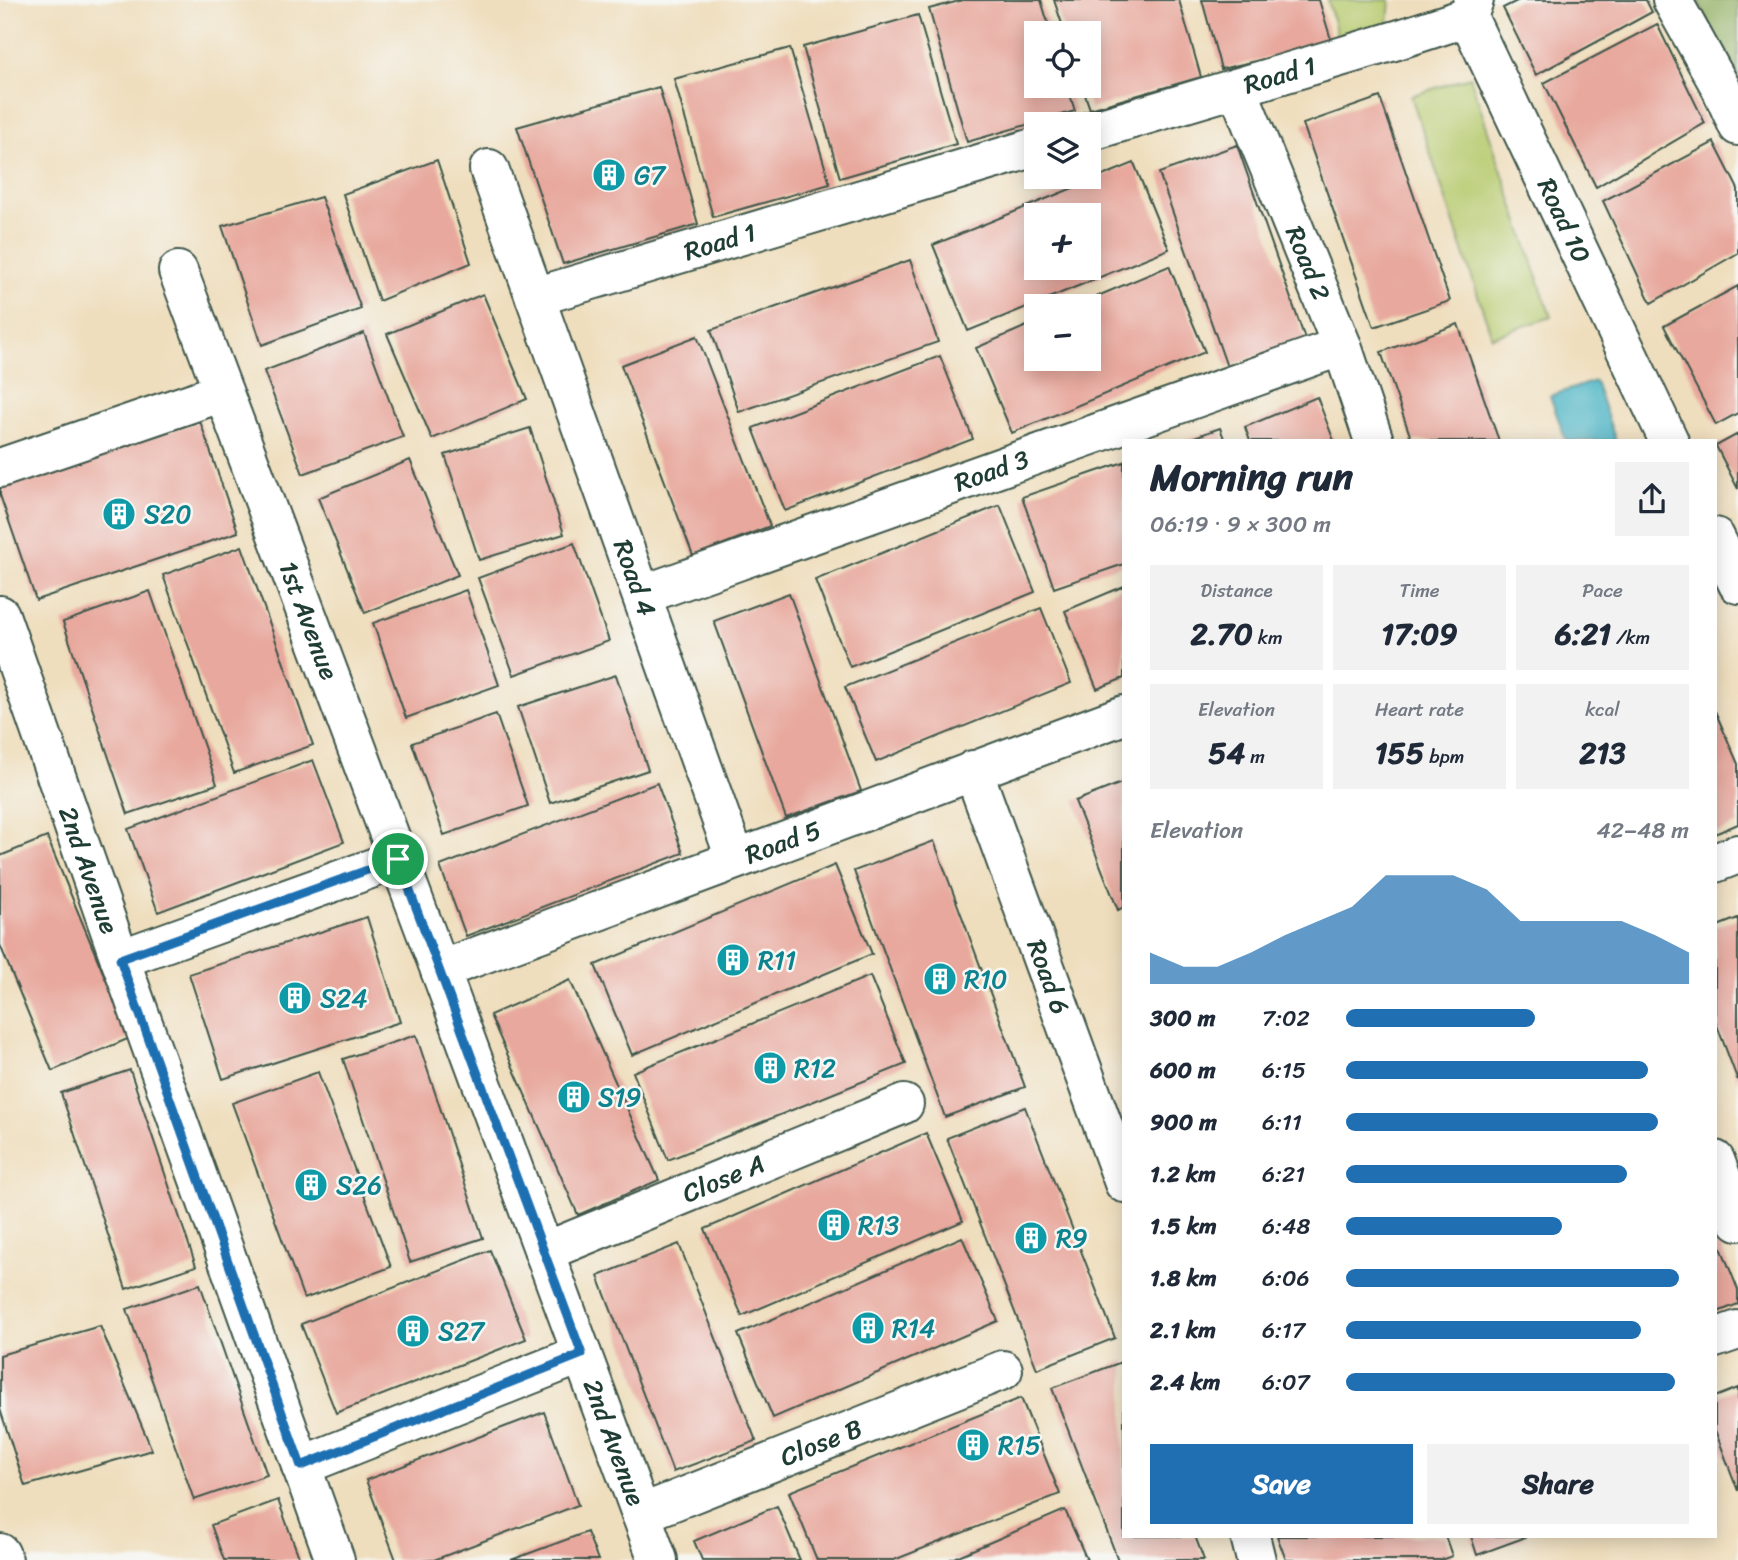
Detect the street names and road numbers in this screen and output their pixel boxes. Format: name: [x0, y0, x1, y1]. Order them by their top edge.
street label: Road 1: [1238, 42, 1322, 107]
street label: Road 10: [1524, 170, 1604, 271]
street label: Road 1: [678, 209, 762, 274]
street label: Road 2: [1272, 218, 1344, 308]
street label: Road 3: [948, 436, 1035, 505]
street label: Road 4: [600, 533, 670, 623]
street label: 1st Avenue: [266, 554, 352, 687]
street label: 2nd Avenue: [45, 800, 133, 941]
street label: Road 5: [738, 807, 828, 877]
street label: Road 6: [1014, 932, 1083, 1021]
street label: Close A: [675, 1141, 772, 1216]
street label: 2nd Avenue: [570, 1372, 659, 1513]
street label: Close B: [773, 1405, 870, 1479]

